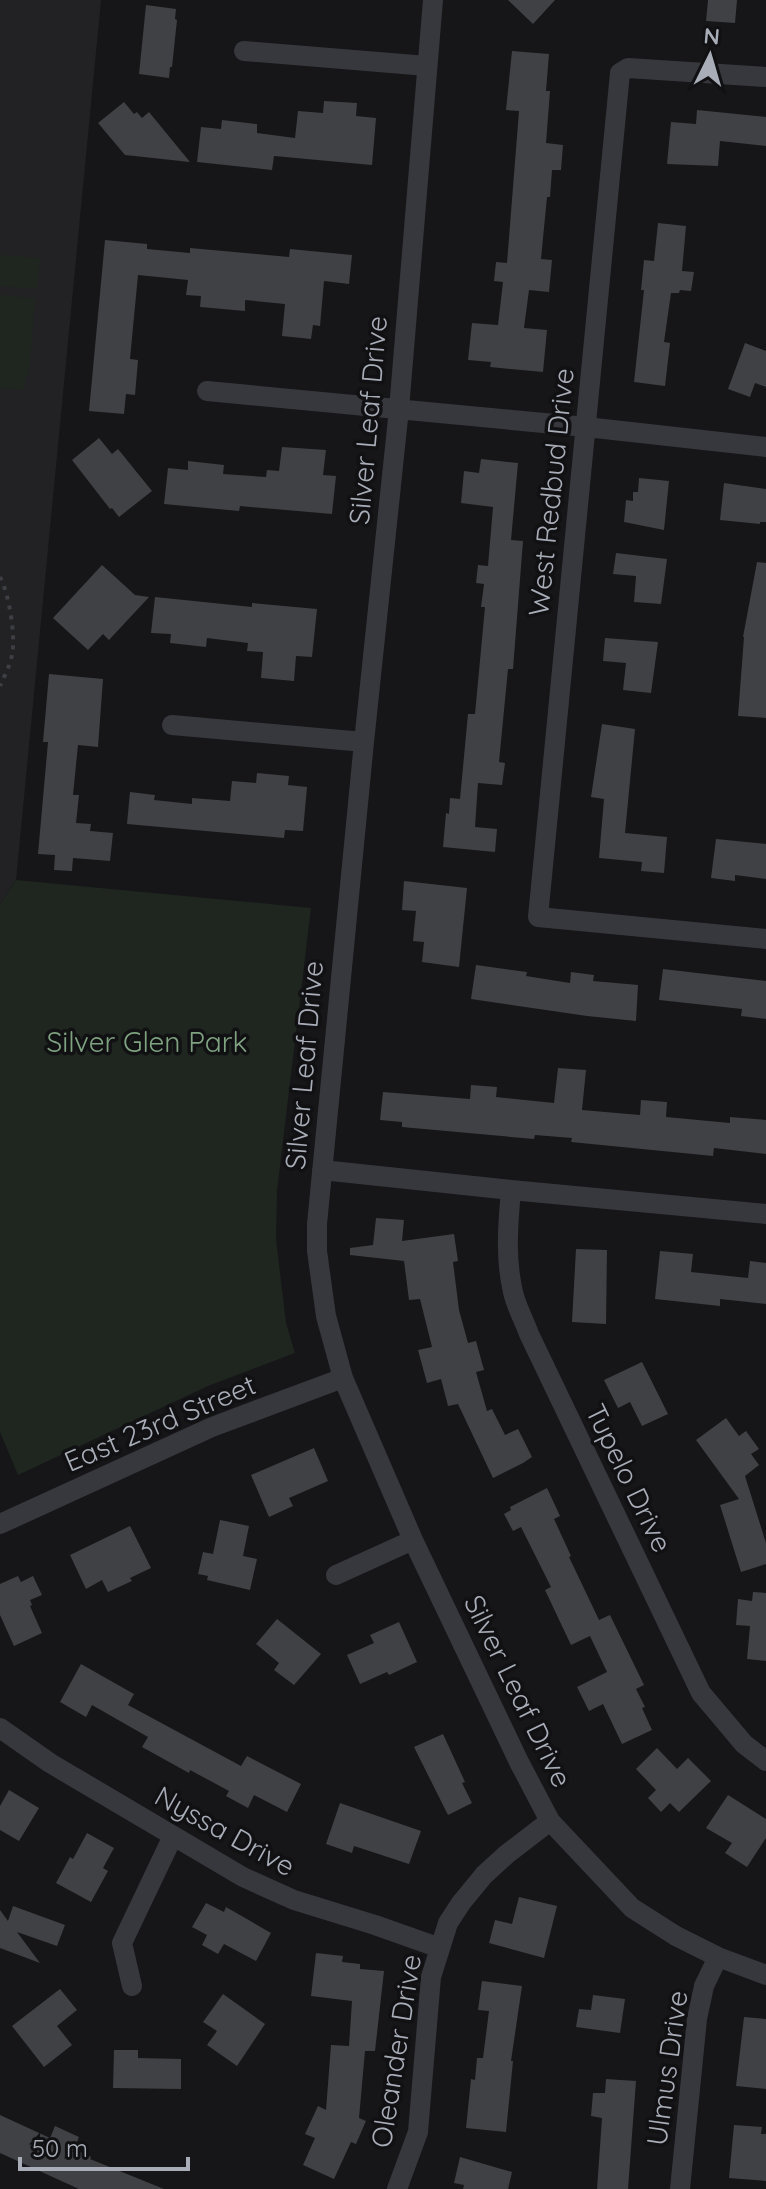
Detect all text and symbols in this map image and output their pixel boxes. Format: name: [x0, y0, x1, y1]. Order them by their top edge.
north arrow: [670, 16, 750, 96]
text: N: [702, 21, 721, 51]
street label: Silver Leaf Drive: [341, 314, 394, 526]
street label: West Redbud Drive: [520, 366, 581, 618]
street label: Silver Leaf Drive: [277, 959, 330, 1171]
park label: Silver Glen Park: [47, 1024, 247, 1059]
street label: East 23rd Street: [59, 1366, 261, 1479]
street label: Tupelo Drive: [579, 1398, 680, 1558]
street label: Silver Leaf Drive: [457, 1589, 580, 1793]
street label: Nyssa Drive: [149, 1778, 301, 1883]
street label: Oleander Drive: [363, 1952, 428, 2150]
street label: Ulmus Drive: [638, 1988, 695, 2148]
scale bar: [20, 2121, 188, 2171]
text: 50 m: [32, 2133, 88, 2163]

